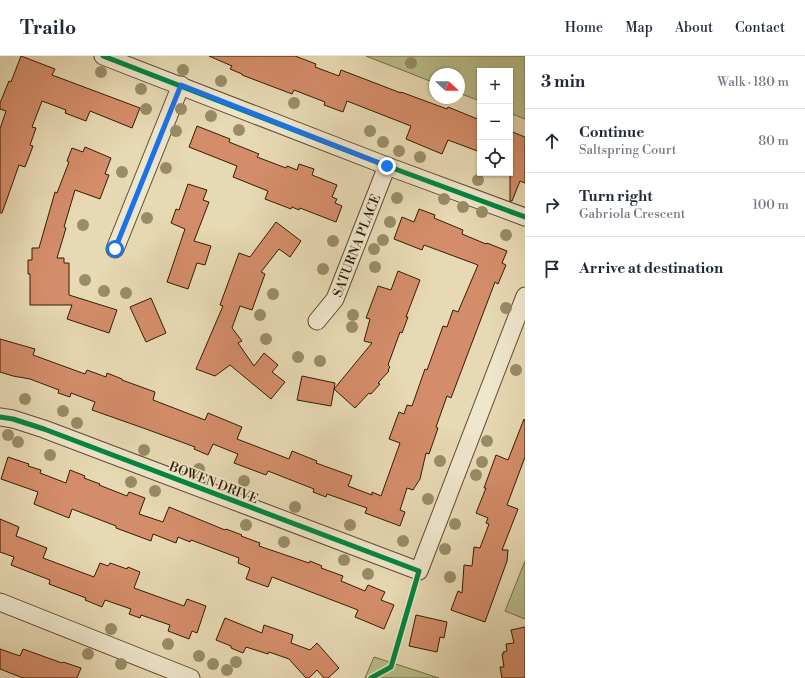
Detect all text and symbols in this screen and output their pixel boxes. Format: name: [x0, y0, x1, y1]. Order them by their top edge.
text: Trailo: [20, 16, 76, 40]
text: Home: [565, 19, 603, 37]
text: Map: [625, 19, 653, 37]
text: About: [675, 19, 713, 37]
text: Contact: [735, 19, 785, 37]
north arrow: [429, 68, 465, 104]
map controls: [477, 68, 513, 176]
button: +: [477, 68, 513, 104]
text: 3 min: [541, 71, 585, 93]
text: Walk · 180 m: [717, 74, 789, 90]
button: −: [477, 104, 513, 140]
text: Continue: [579, 123, 644, 142]
icon: ahead: [541, 130, 563, 152]
text: 80 m: [758, 133, 789, 149]
button: locate: [477, 140, 513, 176]
text: Saltspring Court: [579, 142, 676, 158]
route end: [378, 157, 396, 175]
text: Turn right: [579, 187, 653, 206]
street label: SATURNA PLACE: [330, 192, 384, 299]
icon: right: [541, 194, 563, 216]
text: 100 m: [753, 197, 789, 213]
text: Gabriola Crescent: [579, 206, 685, 222]
route start: [106, 240, 124, 258]
icon: arrive: [541, 258, 563, 280]
text: Arrive at destination: [579, 259, 723, 278]
street label: BOWEN DRIVE: [166, 458, 260, 507]

